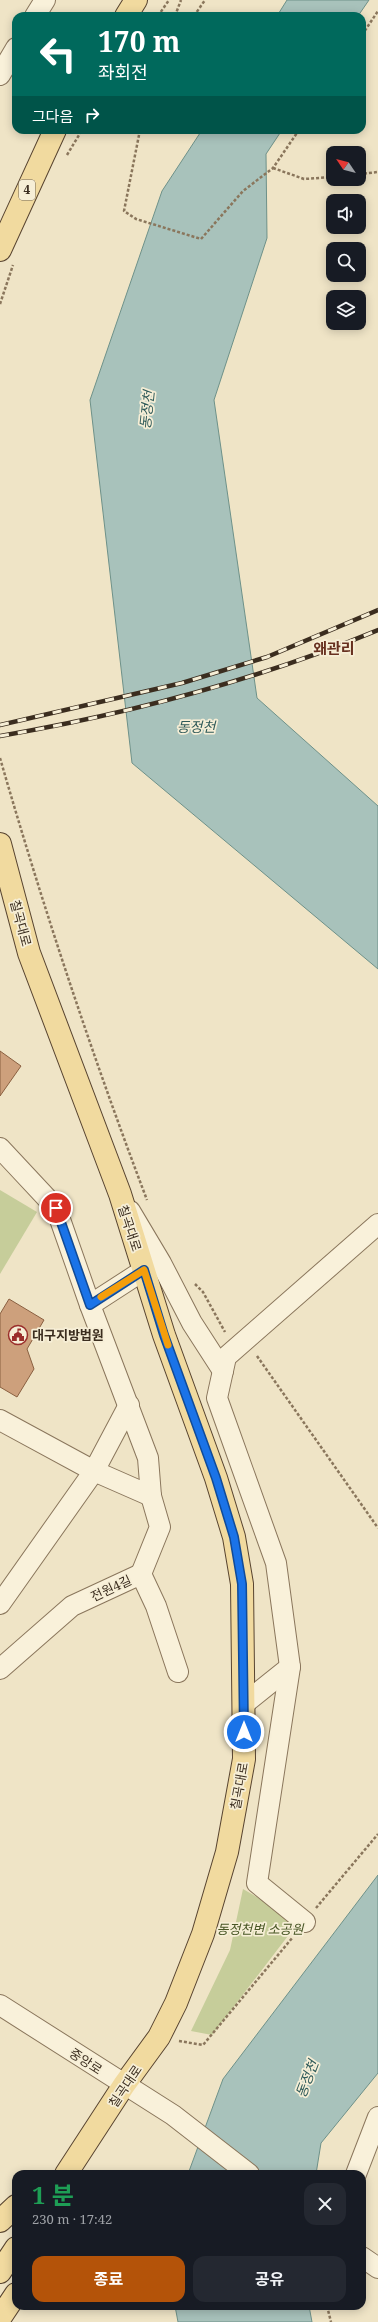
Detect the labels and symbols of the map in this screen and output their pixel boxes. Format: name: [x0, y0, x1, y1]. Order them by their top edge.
north arrow: [326, 146, 366, 186]
road number: 4: [19, 180, 35, 200]
water label: 동정천: [135, 389, 158, 430]
district label: 왜관리: [313, 638, 355, 658]
water label: 동정천: [177, 717, 216, 736]
street label: 칠곡대로: [6, 898, 36, 948]
pin: [39, 1191, 73, 1225]
street label: 칠곡대로: [114, 1202, 146, 1254]
public building icon: 대구지방법원: [7, 1324, 29, 1346]
place label: 대구지방법원: [32, 1326, 104, 1344]
street label: 전원4길: [88, 1571, 134, 1605]
position arrow: [223, 1711, 265, 1753]
street label: 칠곡대로: [226, 1761, 252, 1811]
park label: 동정천변 소공원: [216, 1920, 305, 1938]
street label: 중앙로: [66, 2044, 106, 2078]
water label: 동정천: [291, 2056, 323, 2100]
street label: 칠곡대로: [104, 2061, 146, 2111]

